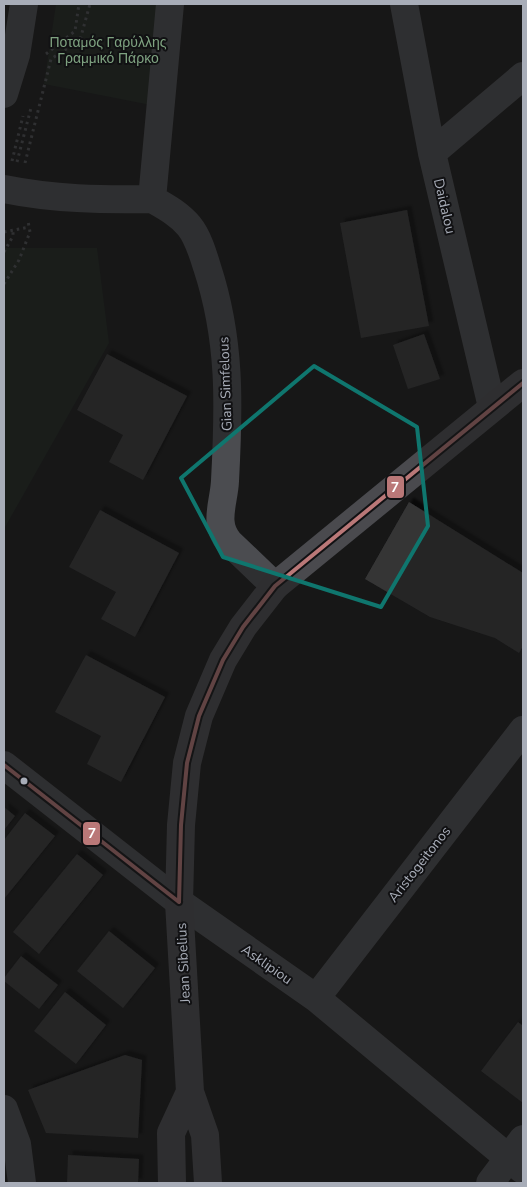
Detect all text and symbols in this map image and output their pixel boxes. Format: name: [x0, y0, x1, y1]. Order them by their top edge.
park label: Ποταμός Γαρύλλης Γραμμικό Πάρκο: [49, 33, 167, 68]
street label: Daidalou: [429, 177, 460, 236]
street label: Gian Simfelous: [214, 336, 237, 432]
line badge: 7: [386, 475, 405, 499]
text: 7: [391, 478, 399, 497]
unlabelled marker: [19, 776, 29, 786]
line badge: 7: [82, 821, 101, 846]
street label: Aristogeitonos: [384, 822, 455, 906]
text: 7: [88, 824, 96, 843]
street label: Jean Sibelius: [172, 922, 195, 1005]
street label: Asklipiou: [237, 940, 296, 989]

